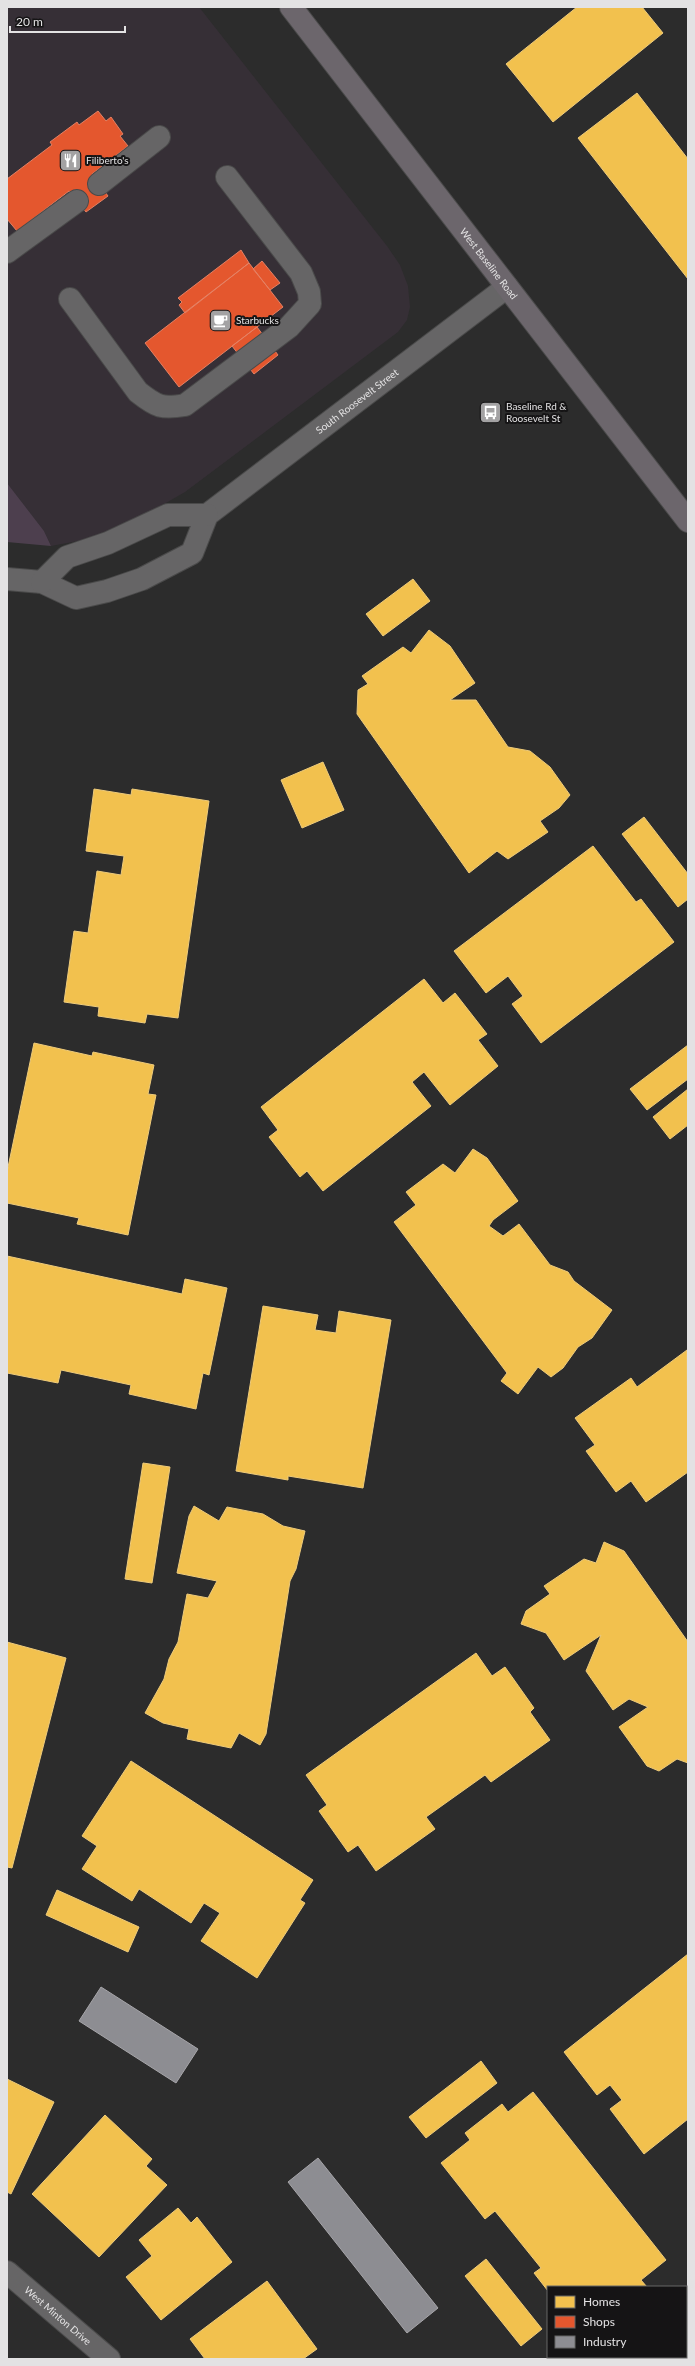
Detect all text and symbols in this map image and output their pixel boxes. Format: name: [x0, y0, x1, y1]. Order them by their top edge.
scale bar: [10, 8, 125, 34]
text: 20 m: [16, 14, 43, 29]
restaurant icon: Filiberto's: [58, 147, 84, 173]
place label: Filiberto's: [86, 154, 129, 166]
street label: West Baseline Road: [458, 225, 520, 302]
cafe icon: Starbucks: [208, 307, 234, 333]
place label: Starbucks: [236, 314, 279, 326]
street label: South Roosevelt Street: [313, 366, 401, 436]
bus stop icon: Baseline Rd & Roosevelt St: [477, 399, 503, 425]
place label: Baseline Rd & Roosevelt St: [506, 400, 567, 424]
street label: West Minton Drive: [22, 2284, 94, 2347]
legend: [547, 2286, 687, 2358]
text: Homes: [583, 2294, 620, 2309]
text: Shops: [583, 2314, 615, 2329]
text: Industry: [583, 2334, 627, 2349]

